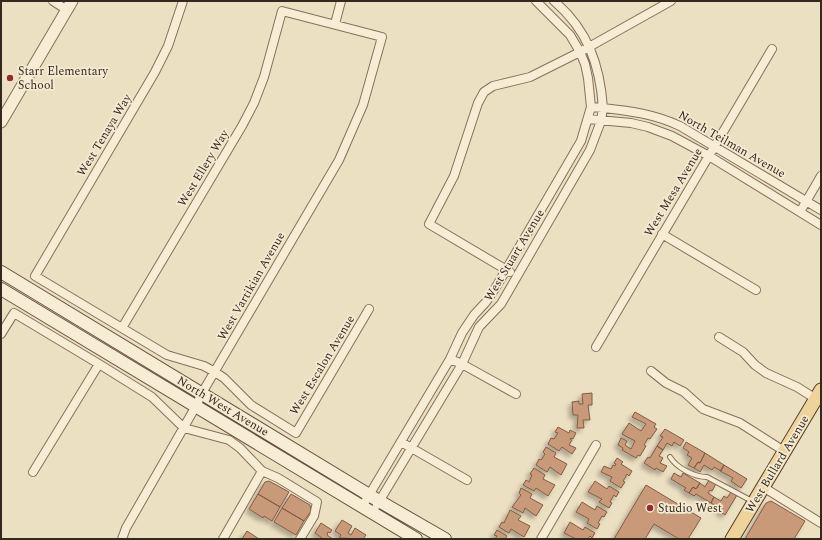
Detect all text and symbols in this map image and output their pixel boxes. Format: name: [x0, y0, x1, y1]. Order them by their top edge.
place label: Starr Elementary School: [18, 62, 109, 95]
marker: Starr Elementary School: [5, 73, 15, 83]
street label: West Tenaya Way: [72, 89, 137, 180]
street label: North Teilman Avenue: [674, 106, 789, 183]
street label: West Ellery Way: [173, 125, 235, 210]
street label: West Mesa Avenue: [639, 144, 708, 240]
street label: West Stuart Avenue: [479, 205, 550, 305]
street label: West Vartikian Avenue: [213, 228, 290, 344]
street label: West Escalon Avenue: [285, 311, 360, 419]
street label: North West Avenue: [173, 371, 273, 442]
street label: West Bullard Avenue: [741, 412, 814, 517]
place label: Studio West: [658, 499, 722, 518]
marker: Studio West: [645, 503, 655, 513]

